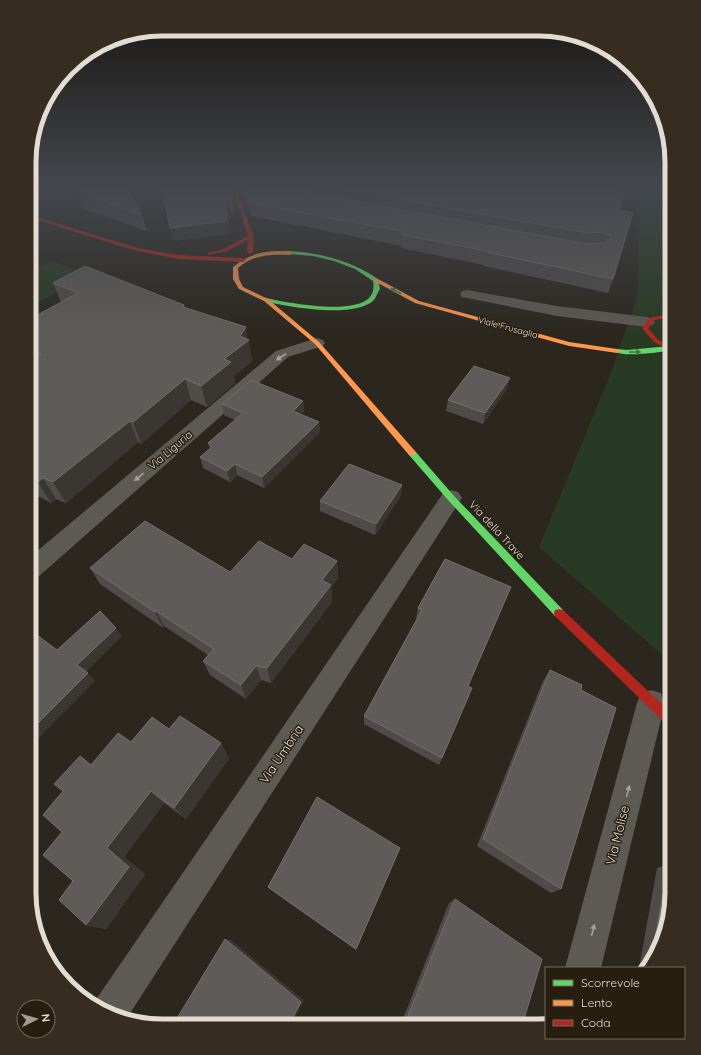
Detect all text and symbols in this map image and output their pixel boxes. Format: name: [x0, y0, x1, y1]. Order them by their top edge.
one-way arrow: [390, 288, 402, 295]
street label: Viale Frusaglia: [477, 314, 539, 340]
one-way arrow: [629, 349, 642, 355]
one-way arrow: [276, 353, 286, 361]
street label: Via Liguria: [145, 427, 195, 473]
one-way arrow: [133, 472, 144, 481]
street label: Via della Trave: [466, 498, 528, 562]
street label: Via Umbria: [255, 722, 307, 786]
one-way arrow: [625, 784, 631, 796]
street label: Via Molise: [602, 804, 632, 866]
one-way arrow: [590, 924, 596, 936]
legend: [545, 967, 685, 1039]
text: Scorrevole: [581, 975, 640, 990]
text: Lento: [581, 995, 612, 1010]
north arrow: [16, 999, 56, 1039]
text: N: [39, 1013, 53, 1023]
text: Coda: [581, 1015, 611, 1030]

